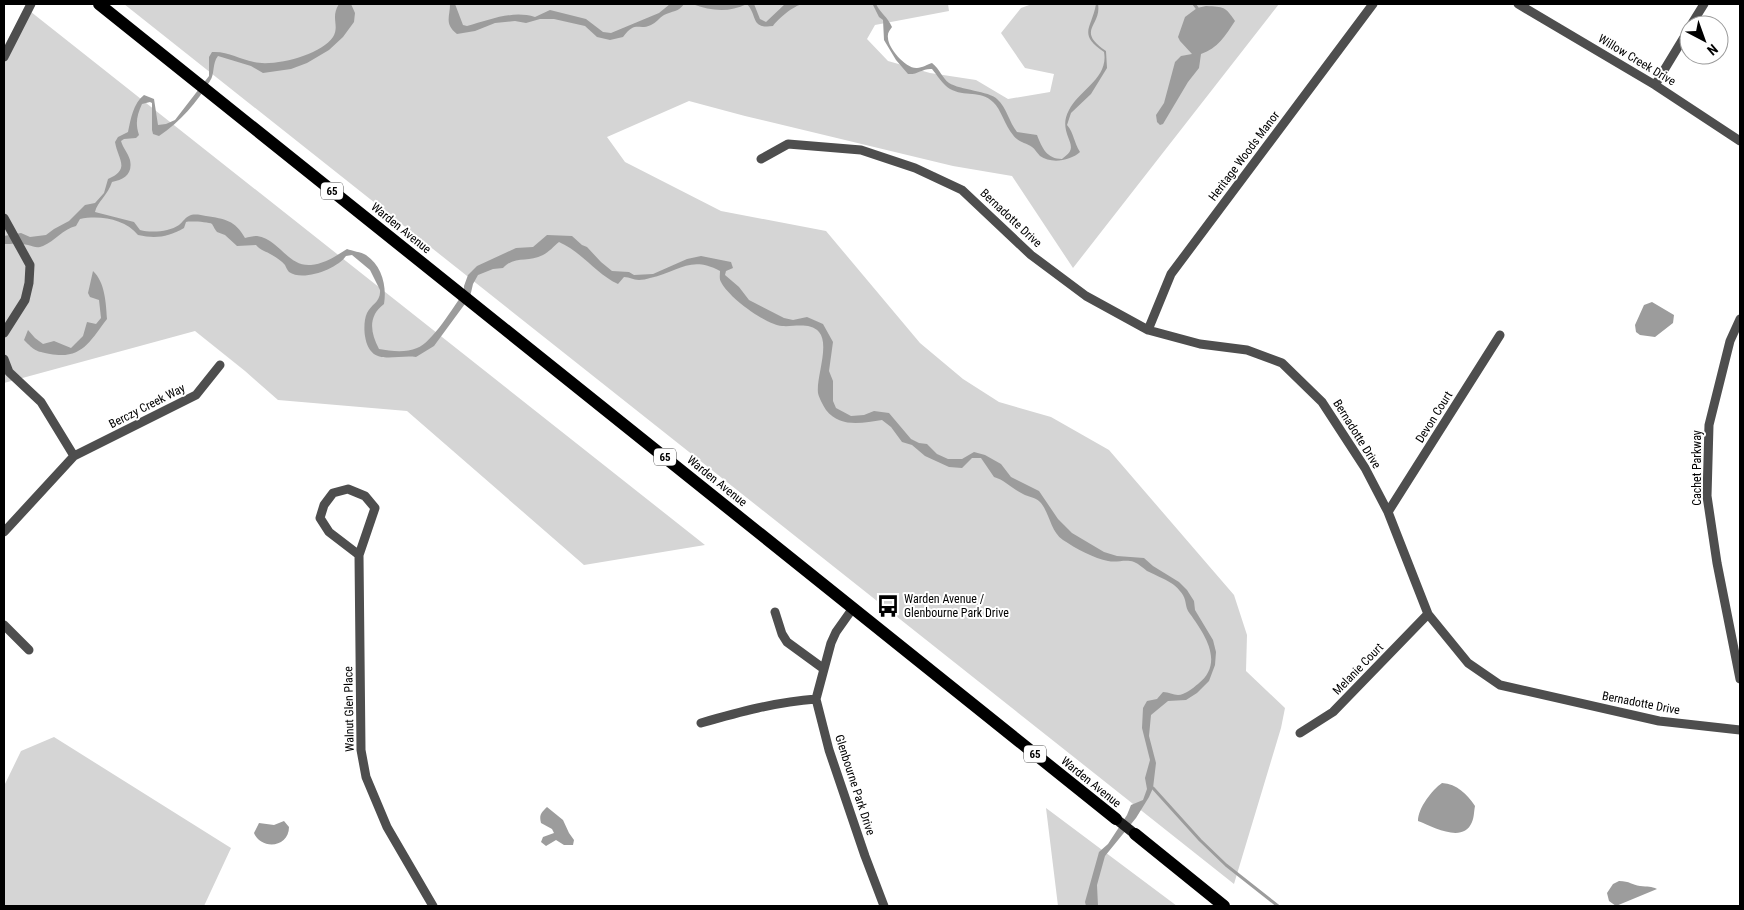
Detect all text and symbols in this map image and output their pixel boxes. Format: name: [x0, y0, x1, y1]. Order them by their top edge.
north arrow: [1679, 15, 1729, 65]
street label: Willow Creek Drive: [1596, 31, 1679, 89]
text: N: [1704, 41, 1721, 59]
street label: Heritage Woods Manor: [1206, 108, 1282, 204]
road number: 65: [321, 182, 343, 200]
street label: Bernadotte Drive: [977, 186, 1045, 250]
street label: Warden Avenue: [368, 200, 434, 257]
street label: Berczy Creek Way: [107, 381, 187, 431]
street label: Devon Court: [1413, 388, 1456, 445]
street label: Bernadotte Drive: [1330, 397, 1384, 471]
street label: Cachet Parkway: [1690, 430, 1704, 506]
road number: 65: [654, 448, 676, 466]
street label: Warden Avenue: [684, 453, 750, 510]
place label: Warden Avenue / Glenbourne Park Drive: [904, 592, 1009, 620]
bus stop icon: Warden Avenue / Glenbourne Park Drive: [875, 593, 901, 619]
street label: Melanie Court: [1330, 640, 1386, 698]
street label: Walnut Glen Place: [341, 666, 357, 752]
street label: Bernadotte Drive: [1601, 689, 1681, 717]
street label: Glenbourne Park Drive: [832, 733, 878, 837]
road number: 65: [1024, 746, 1046, 762]
street label: Warden Avenue: [1058, 754, 1124, 811]

